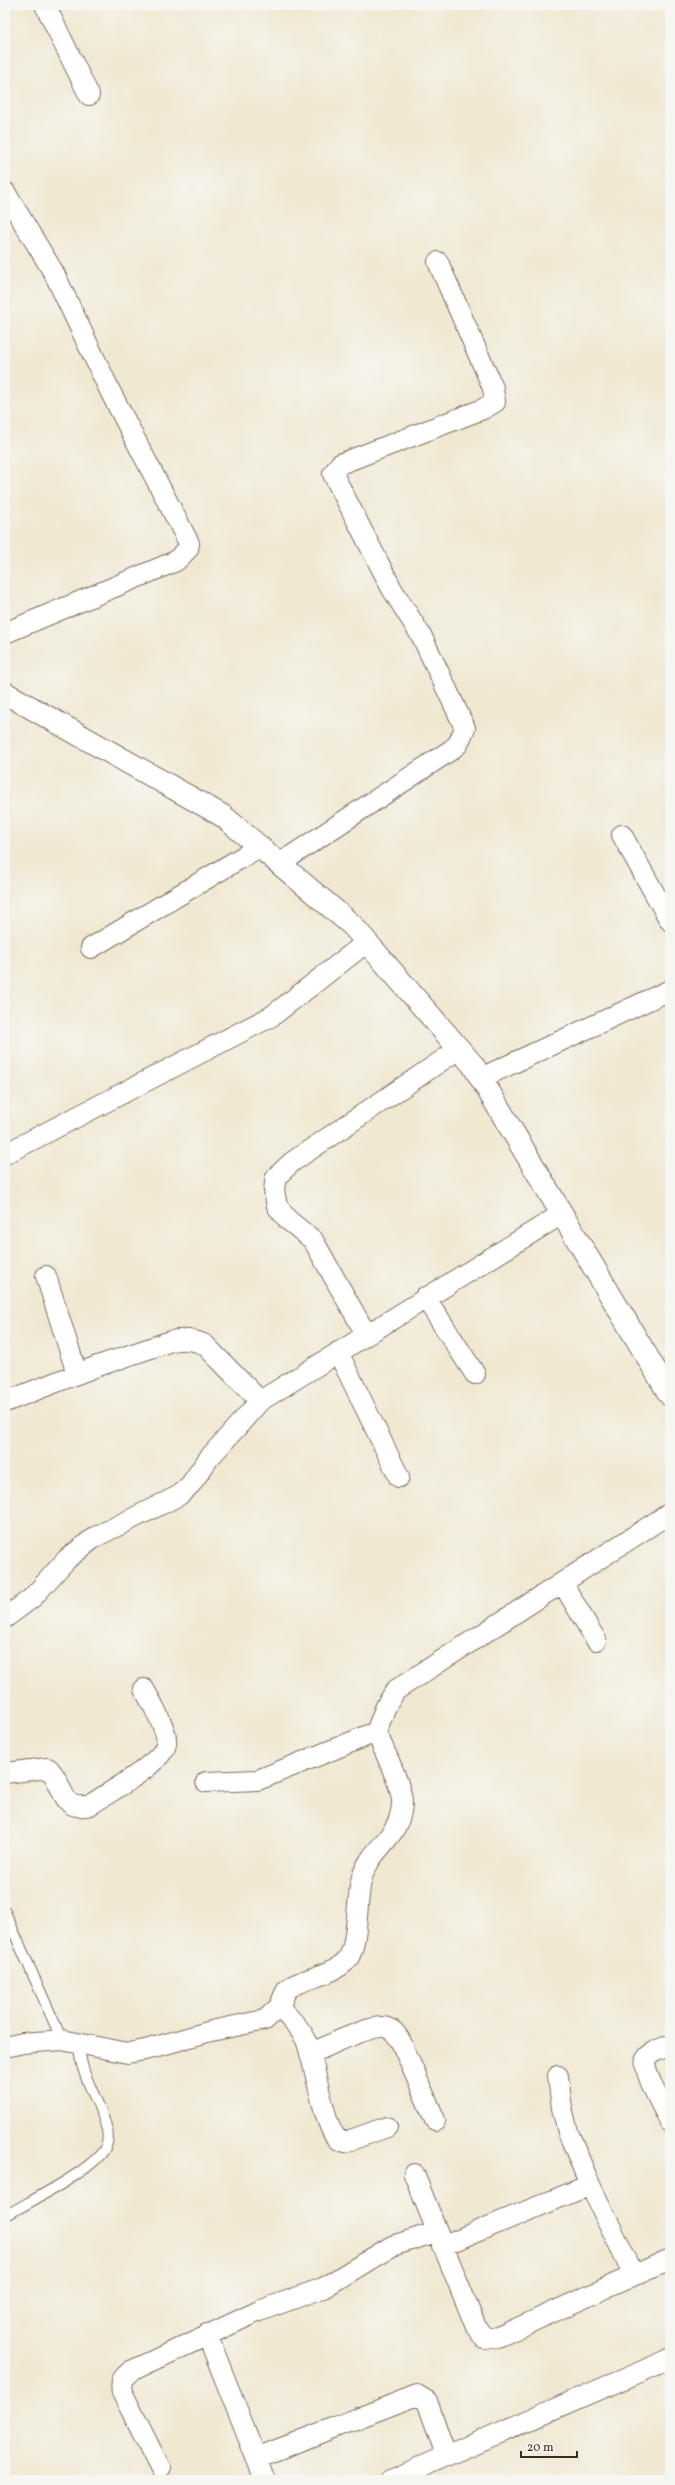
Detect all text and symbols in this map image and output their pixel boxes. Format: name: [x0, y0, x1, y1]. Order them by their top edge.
scale bar: [521, 2433, 577, 2459]
text: 20 m: [527, 2440, 554, 2456]

